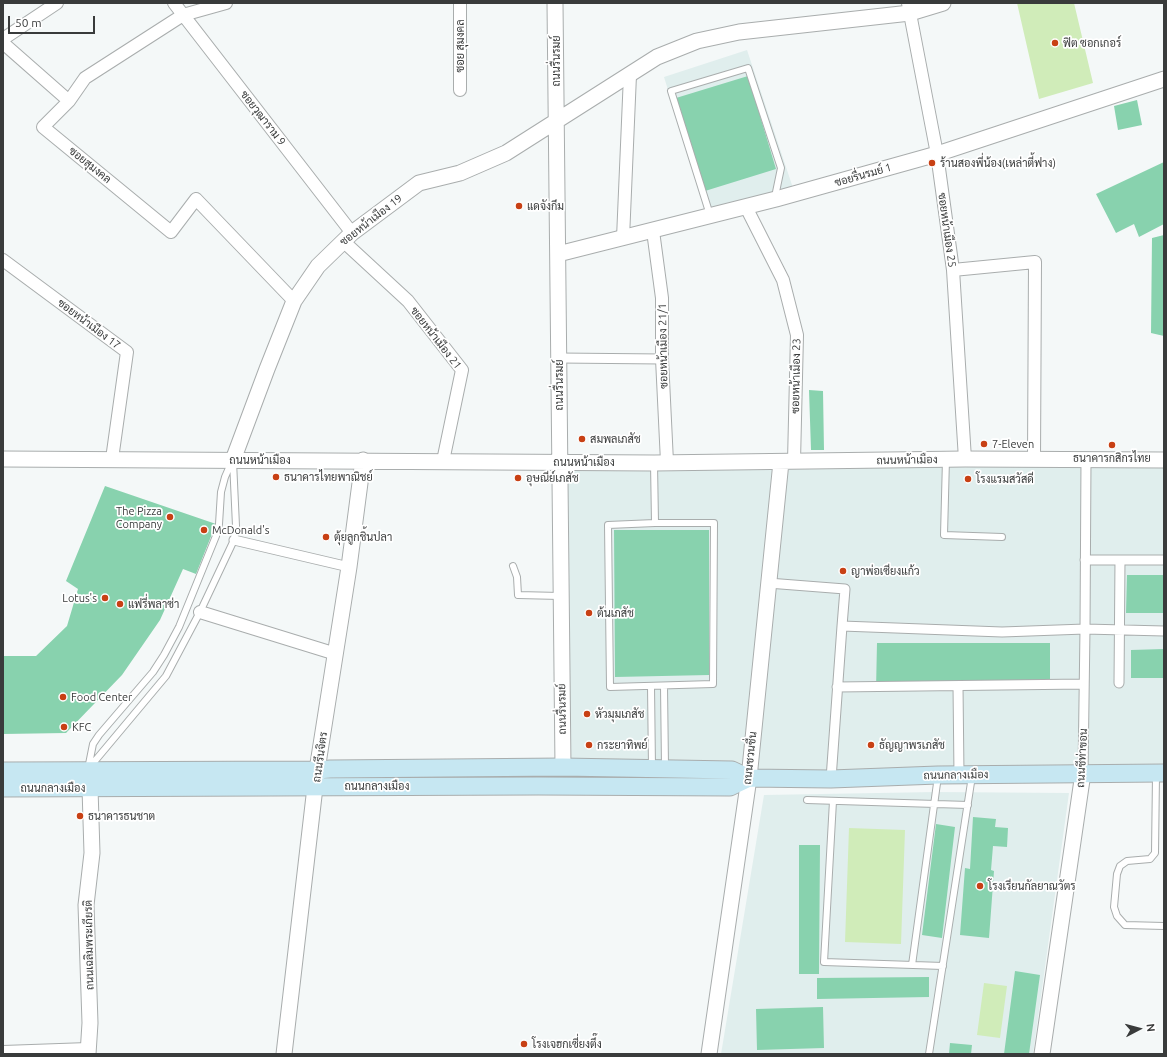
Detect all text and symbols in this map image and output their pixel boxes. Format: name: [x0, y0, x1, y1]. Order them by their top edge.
scale bar: [10, 8, 97, 34]
text: 50 m: [15, 16, 42, 29]
street label: ซอย สุมงคล: [453, 19, 467, 73]
street label: ถนนรื่นรมย์: [549, 35, 563, 87]
place label: ฟิต ซอกเกอร์: [1063, 36, 1121, 50]
marker: ฟิต ซอกเกอร์: [1050, 38, 1060, 48]
street label: ซอยวุฒาราม 9: [238, 88, 288, 148]
street label: ซอยสุมงคล: [66, 144, 114, 186]
place label: ร้านสองพี่น้อง(เหล่าตี้ฟาง): [940, 156, 1056, 170]
marker: ร้านสองพี่น้อง(เหล่าตี้ฟาง): [927, 158, 937, 168]
street label: ซอยรื่นรมย์ 1: [833, 161, 893, 189]
street label: ซอยหน้าเมือง 19: [337, 192, 405, 248]
street label: ซอยหน้าเมือง 25: [935, 192, 959, 268]
place label: แดจังกึม: [527, 199, 564, 213]
marker: แดจังกึม: [514, 201, 524, 211]
street label: ซอยหน้าเมือง 17: [55, 296, 123, 352]
street label: ซอยหน้าเมือง 21/1: [656, 303, 670, 389]
street label: ซอยหน้าเมือง 21: [408, 304, 464, 372]
street label: ซอยหน้าเมือง 23: [789, 338, 803, 414]
street label: ถนนรื่นรมย์: [552, 359, 566, 411]
place label: สมพลเภสัช: [590, 432, 641, 446]
marker: สมพลเภสัช: [577, 434, 587, 444]
place label: 7-Eleven: [992, 437, 1034, 451]
marker: 7-Eleven: [979, 439, 989, 449]
marker: ธนาคารกสิกรไทย: [1107, 440, 1117, 450]
place label: ธนาคารกสิกรไทย: [1073, 451, 1151, 465]
street label: ถนนหน้าเมือง: [229, 453, 291, 467]
street label: ถนนหน้าเมือง: [876, 453, 938, 467]
street label: ถนนหน้าเมือง: [553, 455, 615, 469]
place label: ธนาคารไทยพาณิชย์: [284, 470, 373, 484]
place label: อุษณีย์เภสัช: [526, 471, 579, 485]
marker: ธนาคารไทยพาณิชย์: [271, 472, 281, 482]
place label: โรงแรมสวัสดี: [976, 472, 1034, 486]
marker: อุษณีย์เภสัช: [513, 473, 523, 483]
marker: โรงแรมสวัสดี: [963, 474, 973, 484]
place label: The Pizza Company: [116, 504, 162, 530]
marker: The Pizza Company: [165, 512, 175, 522]
place label: McDonald's: [212, 523, 270, 537]
marker: McDonald's: [199, 525, 209, 535]
place label: ตุ้ยลูกชิ้นปลา: [334, 530, 392, 544]
marker: ตุ้ยลูกชิ้นปลา: [321, 532, 331, 542]
place label: ญาพ่อเซียงแก้ว: [851, 564, 920, 578]
marker: ญาพ่อเซียงแก้ว: [838, 566, 848, 576]
place label: Lotus's: [62, 591, 97, 605]
marker: Lotus's: [100, 593, 110, 603]
place label: แฟรี่พลาซ่า: [128, 597, 179, 611]
marker: แฟรี่พลาซ่า: [115, 599, 125, 609]
place label: ต้นเภสัช: [597, 606, 634, 620]
marker: ต้นเภสัช: [584, 608, 594, 618]
street label: ถนนรื่นรมย์: [555, 683, 569, 735]
place label: Food Center: [71, 690, 132, 704]
marker: Food Center: [58, 692, 68, 702]
place label: หัวมุมเภสัช: [595, 707, 644, 721]
marker: หัวมุมเภสัช: [582, 709, 592, 719]
place label: KFC: [72, 720, 91, 734]
marker: KFC: [59, 722, 69, 732]
street label: ถนนชีท่าขอน: [1074, 728, 1090, 788]
street label: ถนนรึนจิตร: [310, 731, 330, 783]
street label: ถนนชวนชื่น: [741, 731, 759, 785]
place label: กระยาทิพย์: [597, 738, 648, 752]
place label: ธัญญาพรเภสัช: [879, 738, 945, 752]
marker: กระยาทิพย์: [584, 740, 594, 750]
marker: ธัญญาพรเภสัช: [866, 740, 876, 750]
street label: ถนนกลางเมือง: [923, 768, 989, 782]
street label: ถนนกลางเมือง: [344, 779, 410, 793]
street label: ถนนกลางเมือง: [20, 781, 86, 795]
place label: ธนาคารธนชาต: [88, 809, 155, 823]
marker: ธนาคารธนชาต: [75, 811, 85, 821]
place label: โรงเรียนกัลยาณวัตร: [988, 879, 1076, 893]
marker: โรงเรียนกัลยาณวัตร: [975, 881, 985, 891]
street label: ถนนเฉลิมพระเกียรติ: [82, 900, 96, 990]
north arrow: [1119, 1009, 1159, 1049]
text: N: [1145, 1023, 1157, 1032]
place label: โรงเจฮกเซี่ยงตึ๊ง: [532, 1037, 602, 1051]
marker: โรงเจฮกเซี่ยงตึ๊ง: [519, 1039, 529, 1049]

